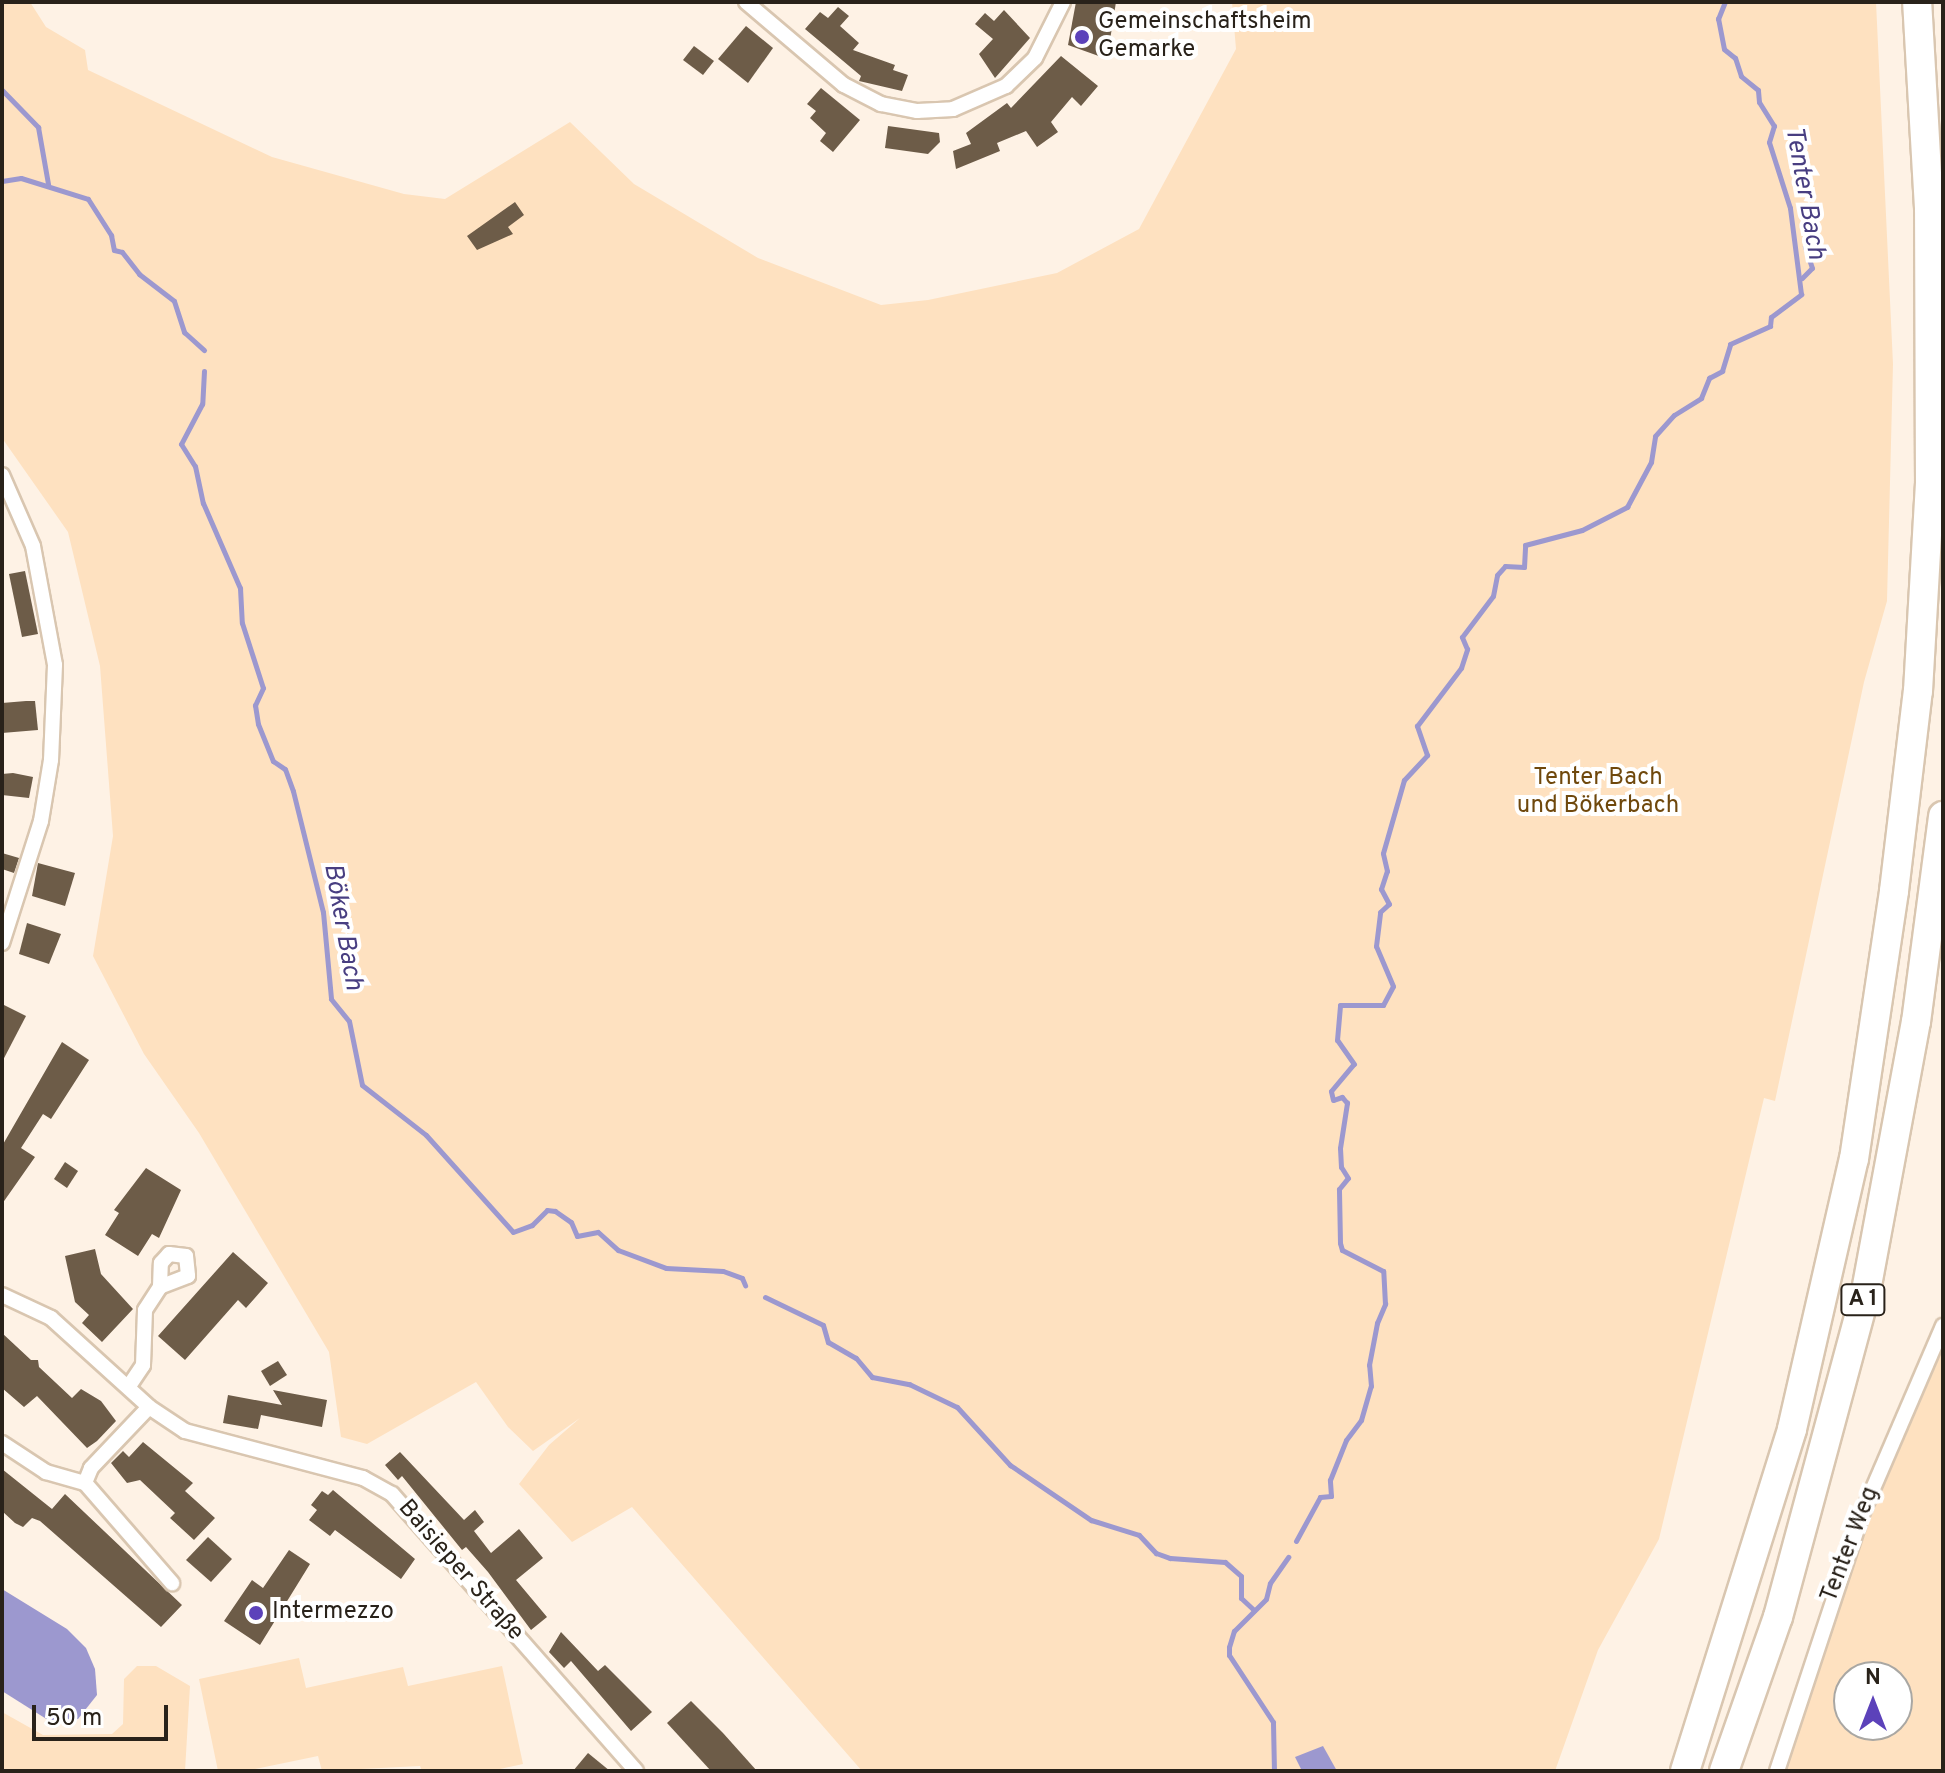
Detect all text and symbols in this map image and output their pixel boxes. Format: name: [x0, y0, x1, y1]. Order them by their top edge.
place label: Gemeinschaftsheim Gemarke: [1098, 9, 1312, 65]
marker: Gemeinschaftsheim Gemarke: [1073, 28, 1091, 46]
water label: Tenter Bach: [1777, 124, 1831, 262]
park label: Tenter Bach und Bökerbach: [1517, 765, 1679, 821]
water label: Böker Bach: [315, 861, 369, 993]
road number: A 1: [1839, 1282, 1887, 1318]
street label: Tenter Weg: [1816, 1483, 1886, 1607]
street label: Baisieper Straße: [391, 1495, 529, 1647]
place label: Intermezzo: [272, 1599, 394, 1627]
marker: Intermezzo: [247, 1604, 265, 1622]
north arrow: [1833, 1661, 1913, 1741]
text: N: [1865, 1665, 1881, 1692]
scale bar: [36, 1689, 172, 1739]
text: 50 m: [46, 1704, 102, 1734]

